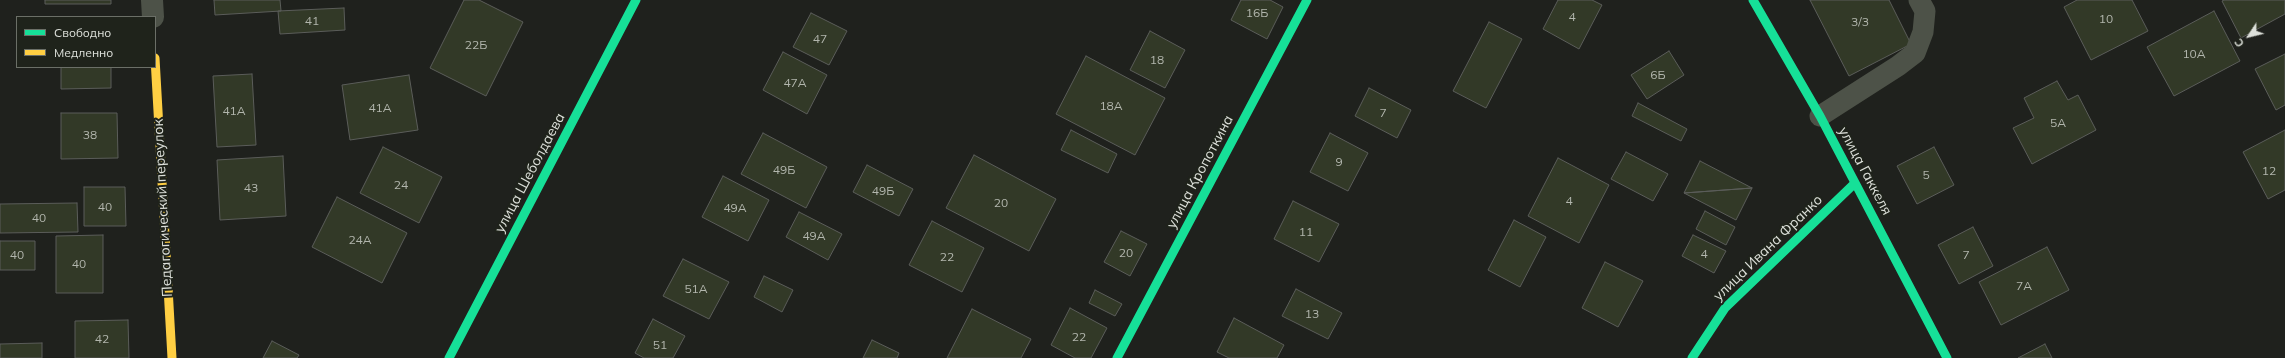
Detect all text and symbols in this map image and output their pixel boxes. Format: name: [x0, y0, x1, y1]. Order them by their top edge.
house number: 16Б: [1246, 6, 1268, 20]
house number: 4: [1568, 10, 1576, 24]
house number: 10: [2099, 12, 2113, 26]
house number: 41: [305, 14, 319, 28]
house number: 3/3: [1851, 15, 1869, 29]
legend: [16, 16, 156, 68]
north arrow: [2229, 16, 2269, 56]
text: Свободно: [54, 25, 111, 40]
house number: 47: [813, 32, 827, 46]
text: С: [2231, 36, 2247, 50]
house number: 22Б: [465, 38, 487, 52]
text: Медленно: [54, 45, 113, 60]
house number: 10А: [2182, 47, 2206, 61]
house number: 18: [1150, 53, 1164, 67]
house number: 6Б: [1650, 68, 1666, 82]
house number: 47А: [783, 76, 807, 90]
house number: 18А: [1099, 99, 1123, 113]
house number: 41А: [368, 101, 392, 115]
house number: 41А: [222, 104, 246, 118]
house number: 7: [1379, 106, 1387, 120]
street label: улица Шеболдаева: [491, 110, 569, 236]
street label: улица Кропоткина: [1163, 112, 1237, 232]
house number: 5А: [2050, 116, 2066, 130]
street label: Педагогический переулок: [150, 119, 176, 297]
street label: улица Гаккеля: [1835, 124, 1895, 218]
house number: 38: [83, 128, 97, 142]
house number: 9: [1335, 155, 1343, 169]
house number: 49Б: [773, 163, 795, 177]
house number: 12: [2262, 164, 2276, 178]
house number: 5: [1922, 168, 1930, 182]
house number: 24: [394, 178, 408, 192]
house number: 43: [244, 181, 258, 195]
house number: 49Б: [872, 184, 894, 198]
street label: улица Ивана Франко: [1710, 192, 1826, 304]
house number: 4: [1565, 194, 1573, 208]
house number: 20: [994, 196, 1008, 210]
house number: 40: [98, 200, 112, 214]
house number: 49А: [723, 201, 747, 215]
house number: 40: [32, 211, 46, 225]
house number: 11: [1299, 225, 1313, 239]
house number: 49А: [802, 229, 826, 243]
house number: 24А: [348, 233, 372, 247]
house number: 20: [1119, 246, 1133, 260]
house number: 4: [1700, 247, 1708, 261]
house number: 40: [10, 248, 24, 262]
house number: 7: [1962, 248, 1970, 262]
house number: 22: [940, 250, 954, 264]
house number: 40: [72, 257, 86, 271]
house number: 7А: [2016, 279, 2032, 293]
house number: 51А: [684, 282, 708, 296]
house number: 13: [1305, 307, 1319, 321]
house number: 22: [1072, 330, 1086, 344]
house number: 42: [95, 332, 109, 346]
house number: 51: [653, 338, 667, 352]

